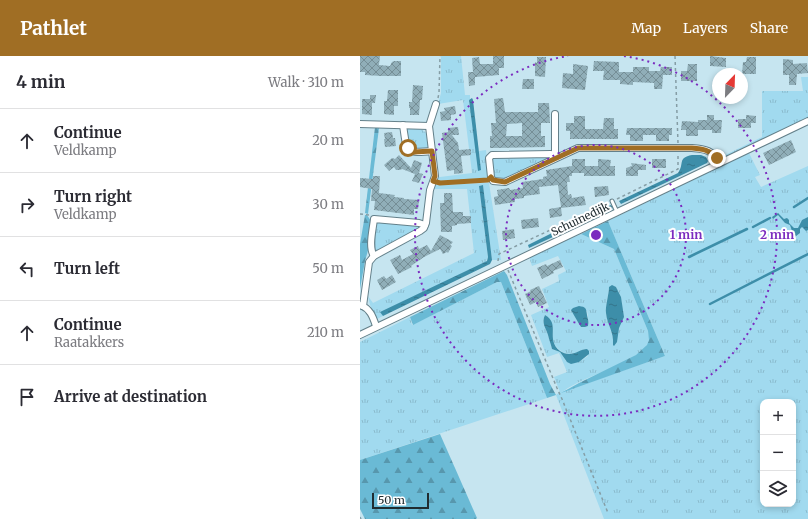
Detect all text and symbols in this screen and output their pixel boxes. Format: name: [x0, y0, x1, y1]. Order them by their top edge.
text: Pathlet: [20, 16, 87, 40]
text: Map: [631, 19, 661, 37]
text: Layers: [683, 19, 728, 37]
text: Share: [750, 19, 788, 37]
north arrow: [712, 68, 748, 104]
text: 4 min: [16, 71, 65, 93]
text: Walk · 310 m: [268, 74, 344, 91]
text: Continue: [54, 123, 122, 142]
icon: ahead: [16, 130, 38, 152]
text: 20 m: [312, 132, 344, 149]
route start: [399, 139, 417, 157]
text: Veldkamp: [54, 142, 116, 159]
route end: [708, 149, 726, 167]
text: Turn right: [54, 187, 132, 206]
icon: right: [16, 194, 38, 216]
text: 30 m: [312, 196, 344, 213]
street label: Schuinedijk: [549, 199, 611, 239]
text: Veldkamp: [54, 206, 116, 223]
text: 1 min: [670, 227, 702, 242]
text: 2 min: [760, 227, 794, 242]
centre of rings: [589, 228, 603, 242]
icon: left: [16, 258, 38, 280]
text: Turn left: [54, 259, 120, 278]
text: 50 m: [312, 260, 344, 277]
text: Continue: [54, 315, 122, 334]
icon: ahead: [16, 322, 38, 344]
text: 210 m: [307, 324, 344, 341]
text: Raatakkers: [54, 334, 124, 351]
icon: arrive: [16, 386, 38, 408]
text: Arrive at destination: [54, 387, 207, 406]
map controls: [760, 399, 796, 507]
button: +: [760, 399, 796, 435]
button: −: [760, 435, 796, 471]
button: layers: [760, 471, 796, 507]
scale bar: [372, 491, 429, 510]
text: 50 m: [378, 493, 405, 507]

